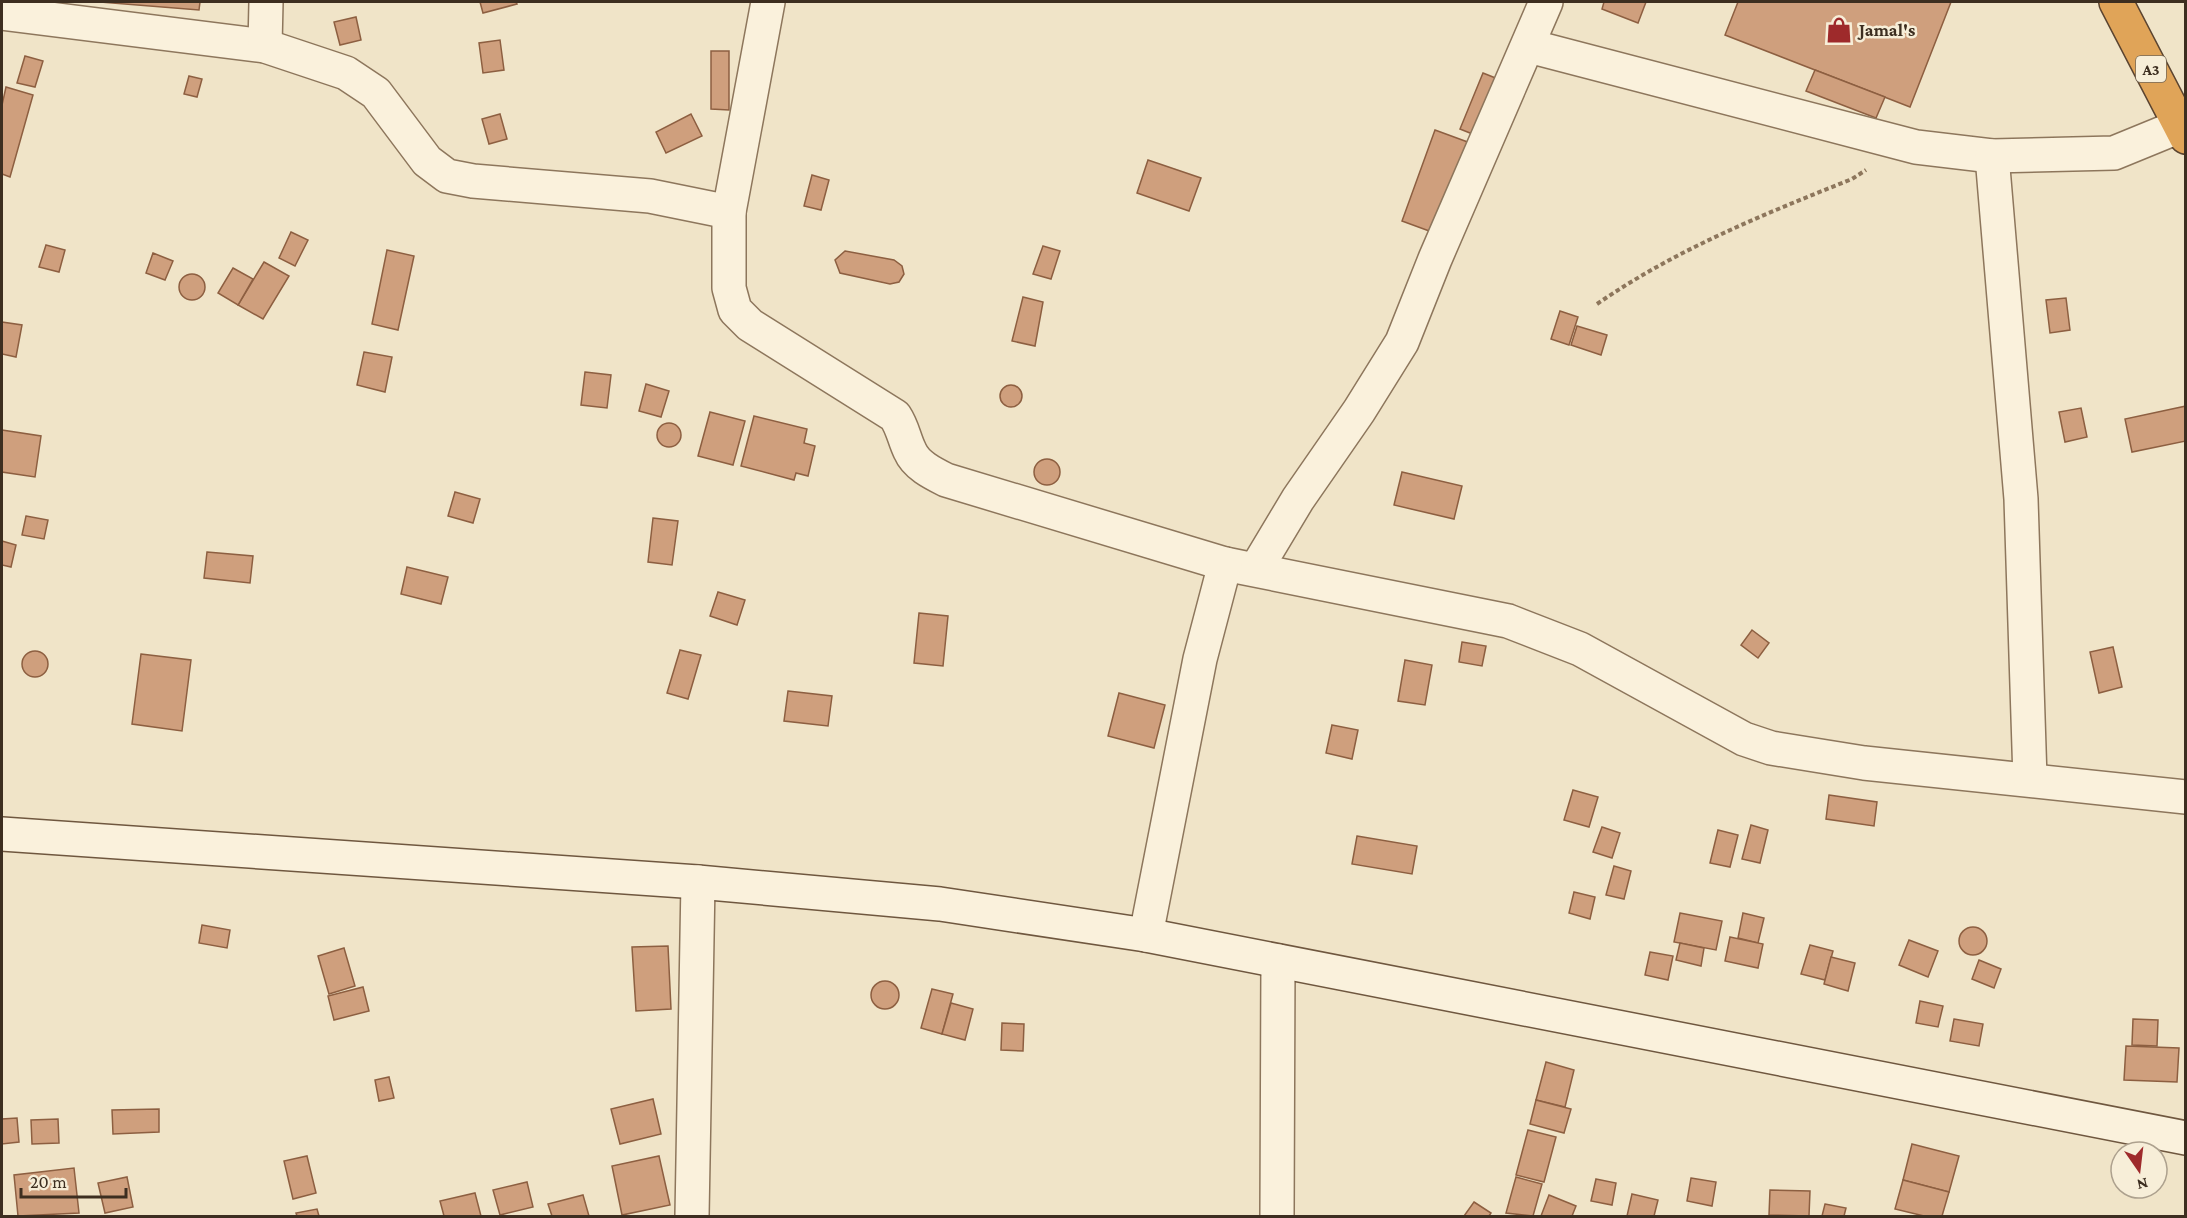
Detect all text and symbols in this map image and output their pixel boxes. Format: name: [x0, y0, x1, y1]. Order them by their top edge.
shop icon: Jamal's: [1824, 15, 1854, 45]
place label: Jamal's: [1857, 20, 1915, 40]
road number: A3: [2136, 56, 2166, 82]
north arrow: [2109, 1140, 2169, 1200]
scale bar: [21, 1161, 126, 1199]
text: 20 m: [30, 1172, 67, 1192]
text: N: [2135, 1175, 2150, 1194]

